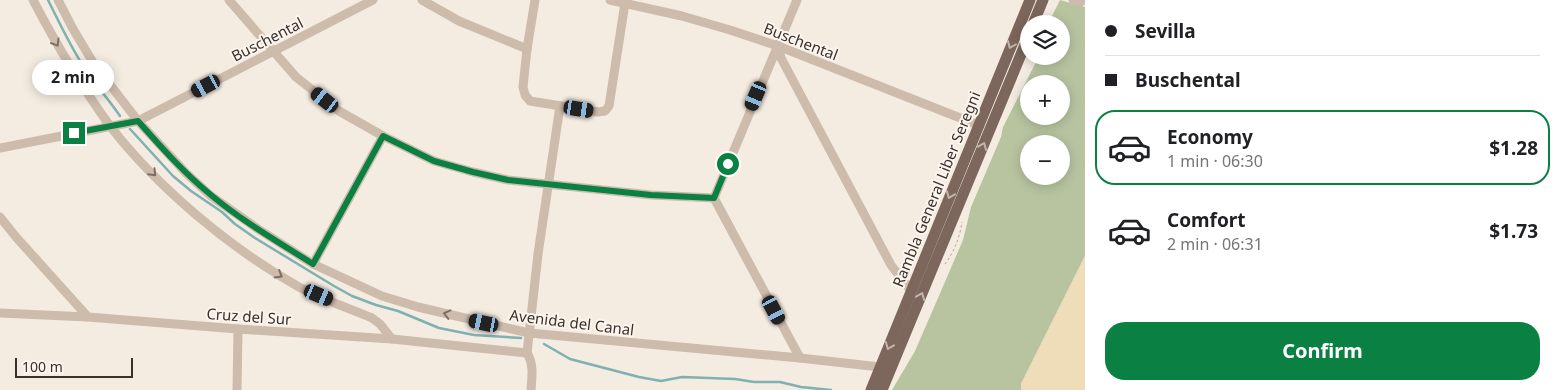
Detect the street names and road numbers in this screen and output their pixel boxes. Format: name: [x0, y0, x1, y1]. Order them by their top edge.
street label: Buschental: [228, 12, 306, 66]
street label: Buschental: [761, 18, 841, 64]
street label: Rambla General Liber Seregni: [888, 88, 984, 290]
street label: Cruz del Sur: [206, 303, 292, 329]
street label: Avenida del Canal: [509, 304, 635, 340]

